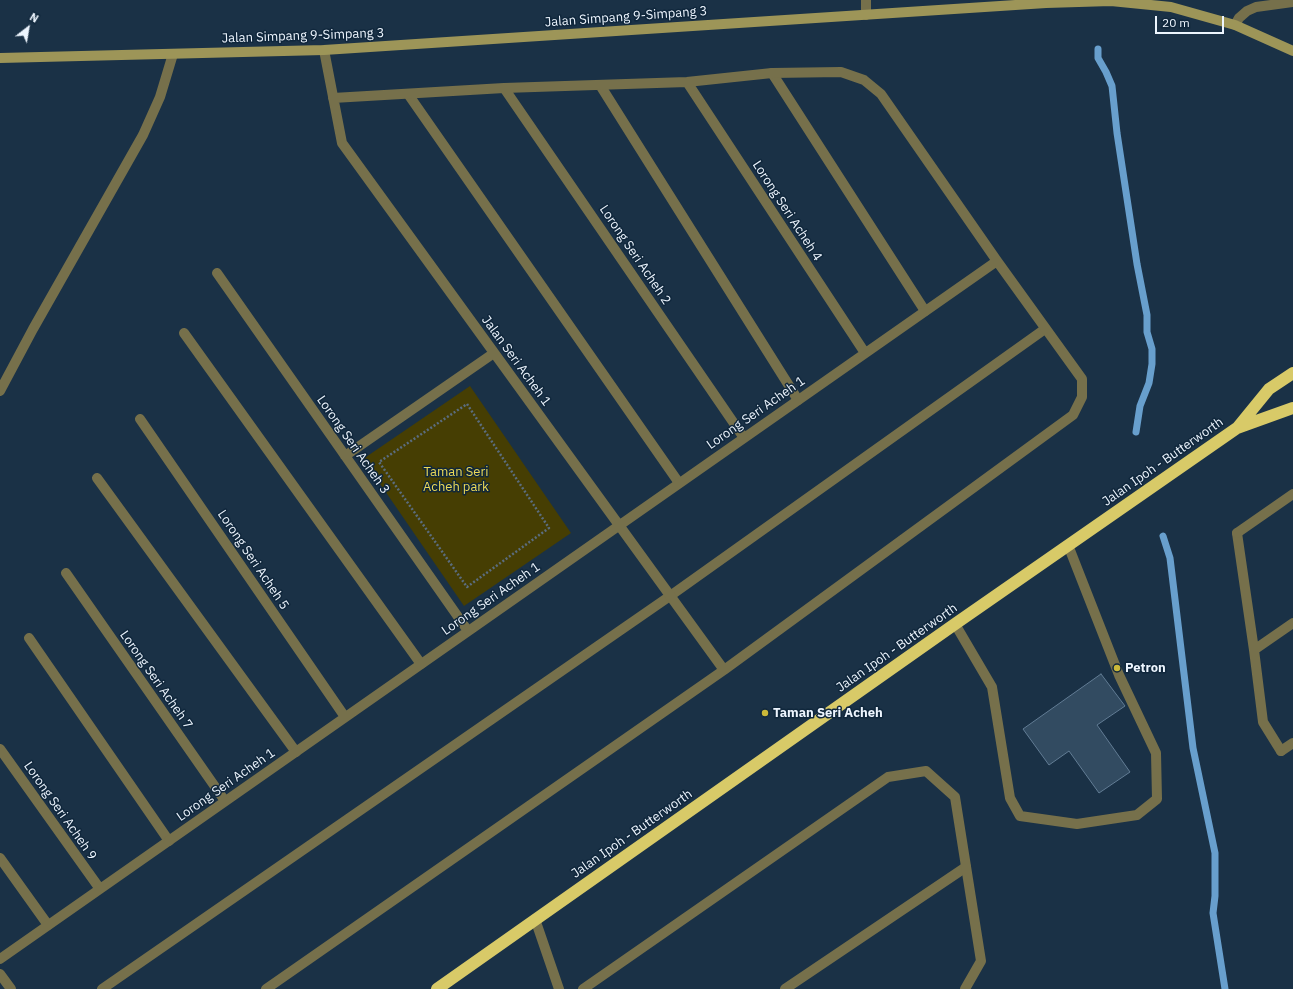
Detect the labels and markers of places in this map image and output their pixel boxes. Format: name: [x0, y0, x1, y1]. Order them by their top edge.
place label: Petron: [1125, 660, 1166, 676]
marker: Petron: [1112, 663, 1122, 673]
place label: Taman Seri Acheh: [773, 705, 883, 721]
marker: Taman Seri Acheh: [760, 708, 770, 718]

